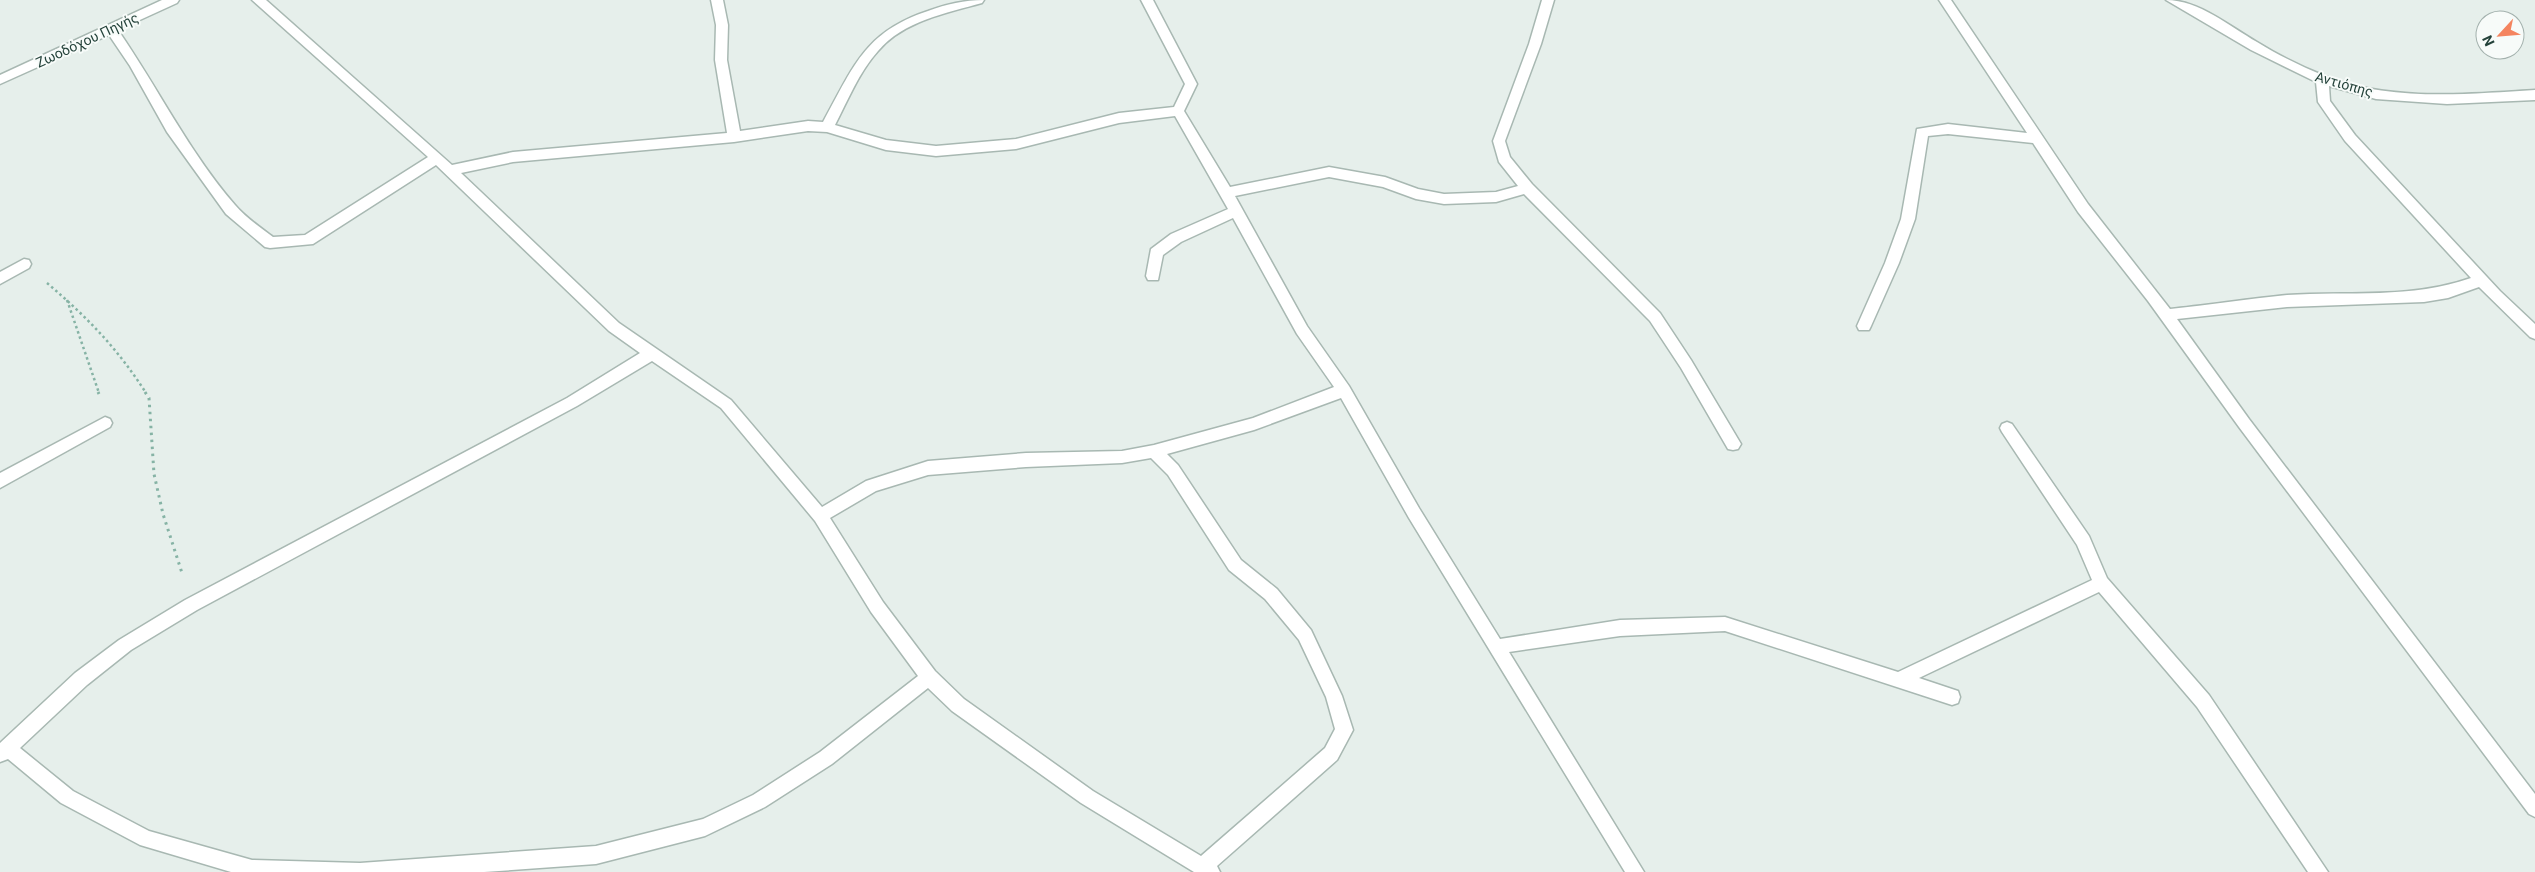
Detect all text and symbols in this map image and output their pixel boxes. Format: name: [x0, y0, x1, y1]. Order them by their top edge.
street label: Ζωοδόχου Πηγής: [33, 9, 141, 71]
north arrow: [2475, 10, 2525, 60]
text: N: [2479, 33, 2498, 49]
street label: Αντιόπης: [2313, 68, 2375, 100]

